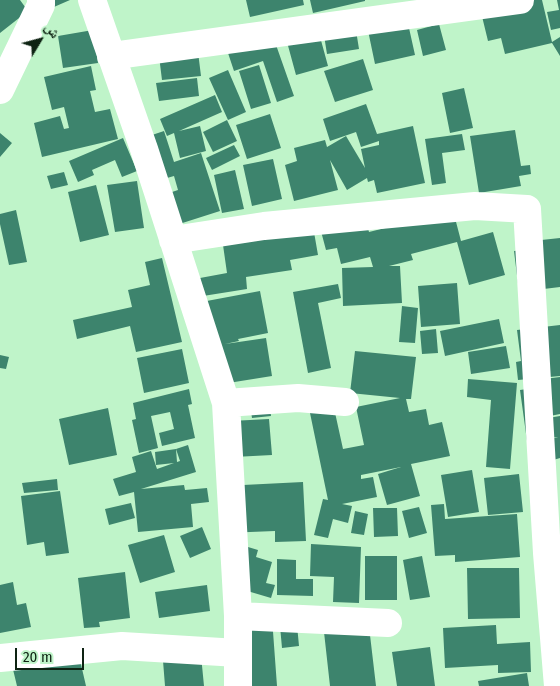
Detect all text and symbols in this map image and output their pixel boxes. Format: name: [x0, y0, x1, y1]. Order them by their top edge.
north arrow: [15, 15, 65, 65]
text: ش: [41, 20, 64, 42]
scale bar: [18, 638, 86, 670]
text: 20 m: [23, 648, 53, 666]

